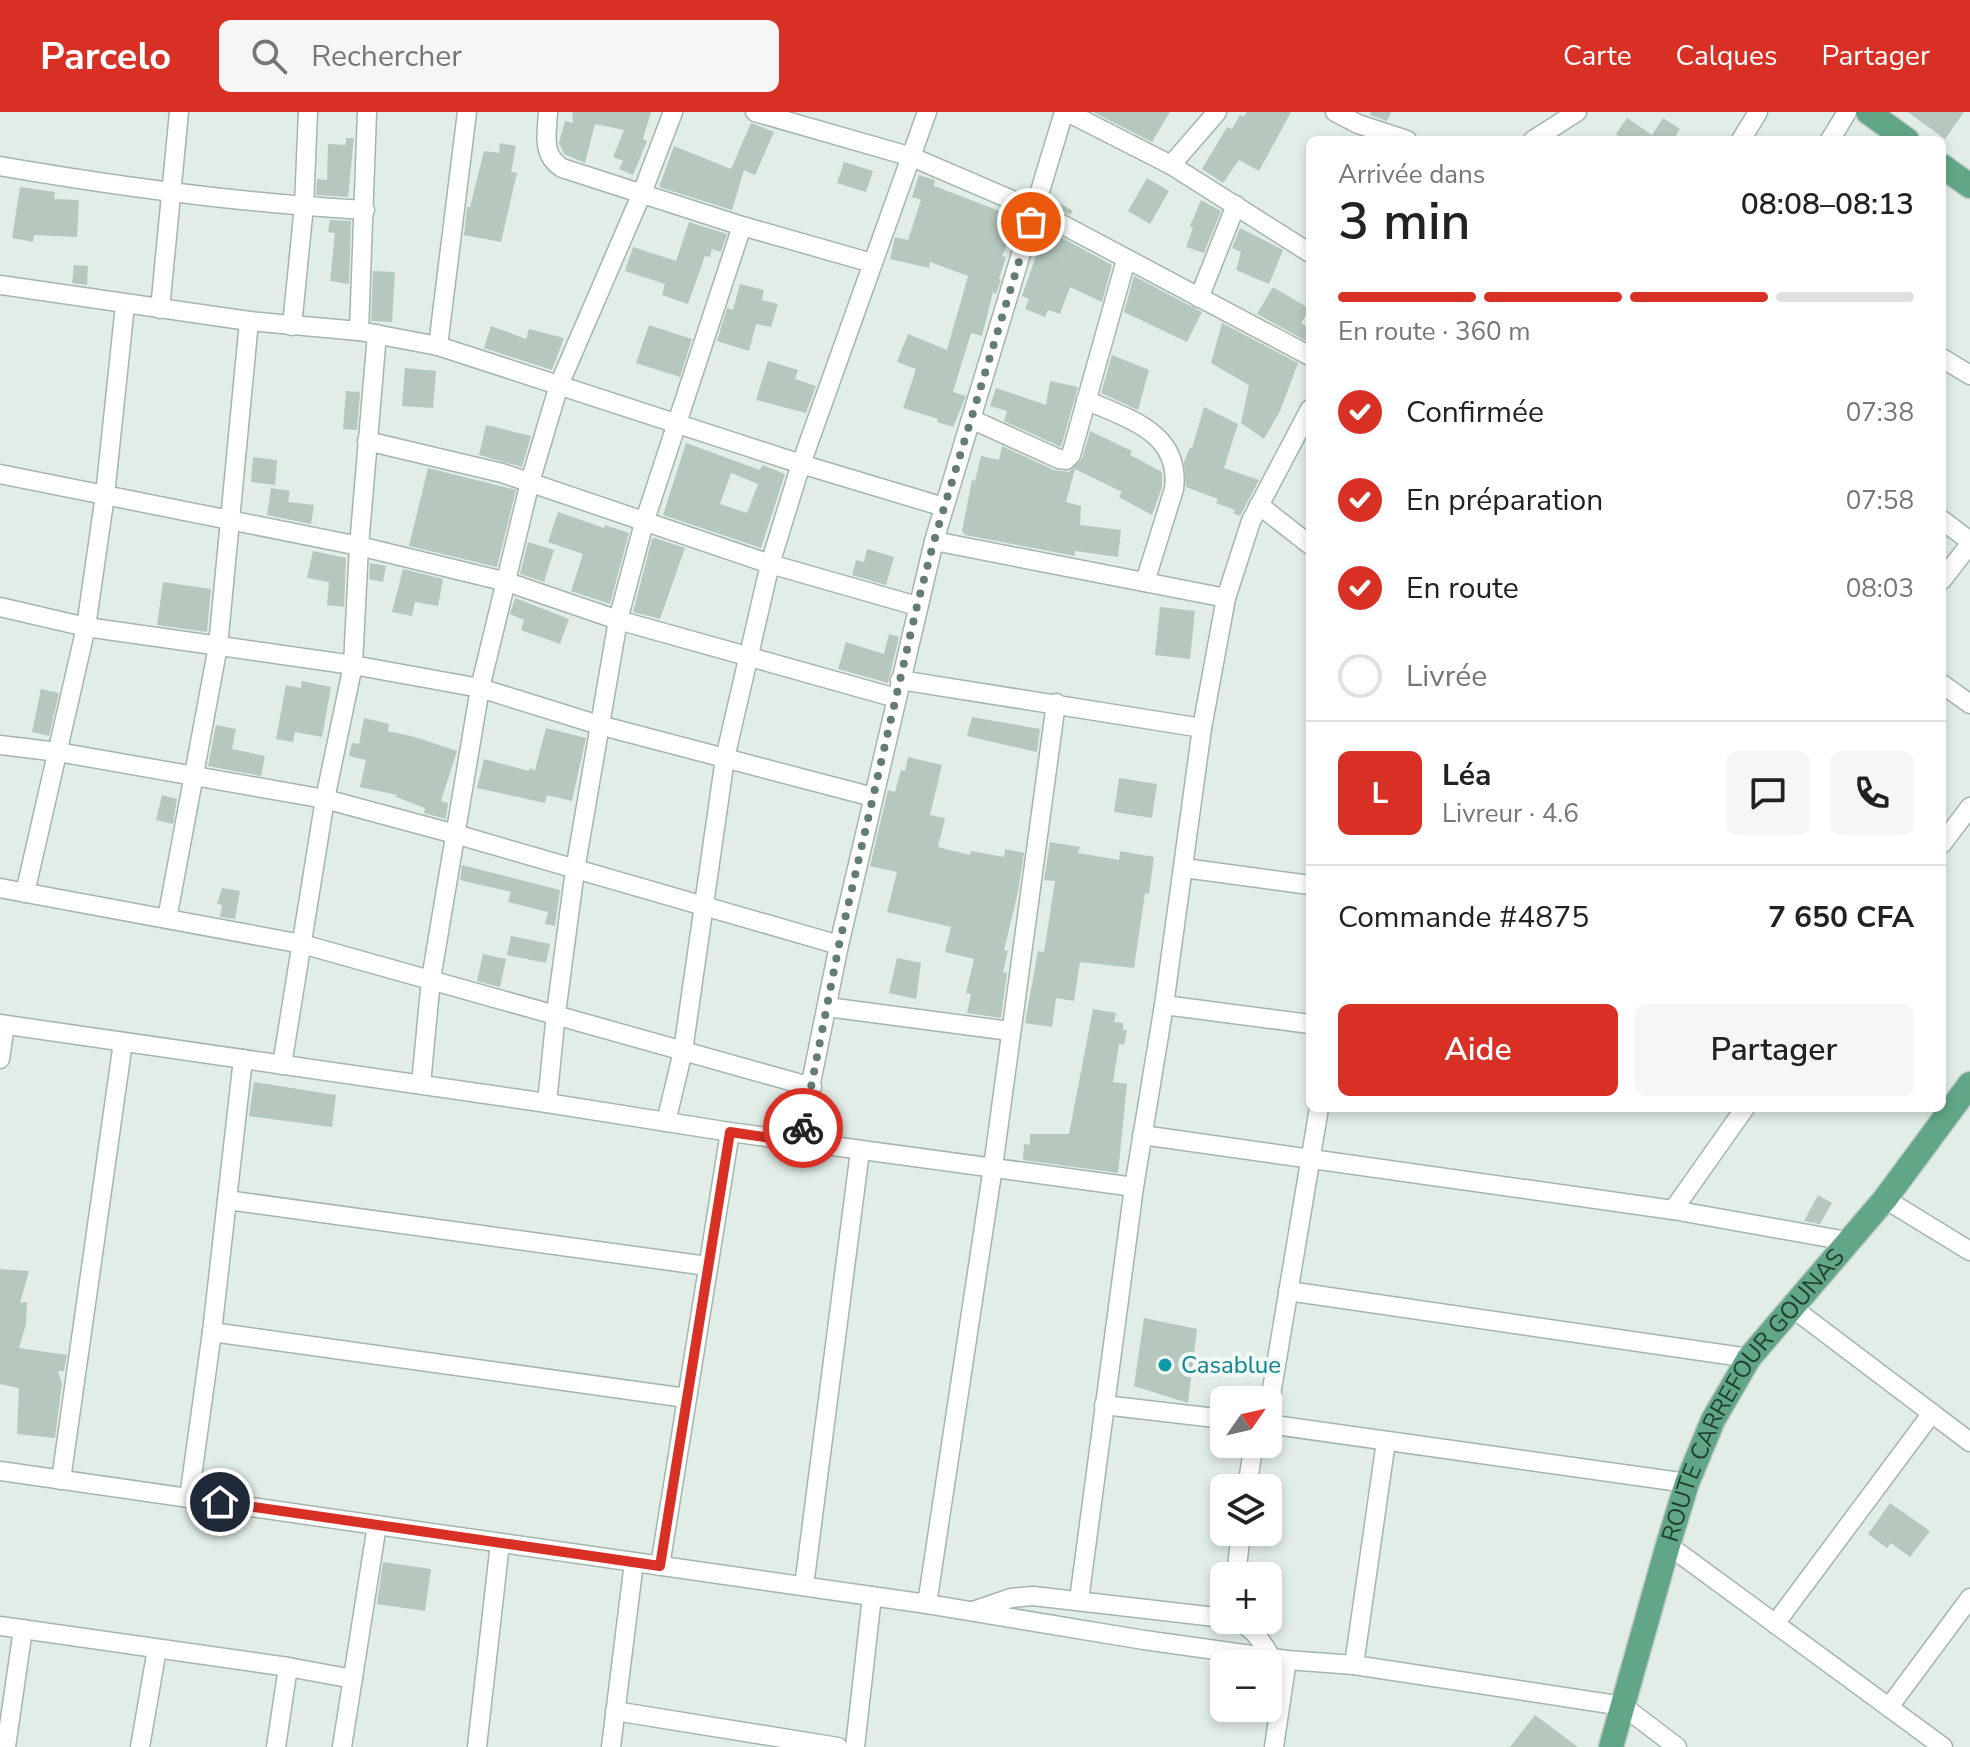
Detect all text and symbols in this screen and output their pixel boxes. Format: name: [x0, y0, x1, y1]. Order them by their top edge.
search box: [219, 20, 779, 92]
text: Parcelo: [40, 31, 171, 82]
icon: search: [247, 34, 291, 78]
text: Rechercher: [311, 36, 462, 77]
text: Carte: [1563, 37, 1632, 75]
text: Calques: [1676, 37, 1777, 75]
text: Partager: [1821, 37, 1930, 75]
text: Arrivée dans: [1338, 157, 1485, 192]
text: 08:08–08:13: [1741, 184, 1914, 225]
text: 3 min: [1338, 186, 1471, 257]
pin: [997, 188, 1065, 256]
icon: bag: [1009, 200, 1053, 244]
text: En route · 360 m: [1338, 314, 1531, 349]
icon: check: [1338, 390, 1382, 434]
text: Confirmée: [1406, 392, 1544, 433]
text: 07:38: [1846, 395, 1914, 430]
icon: check: [1338, 478, 1382, 522]
text: En préparation: [1406, 480, 1603, 521]
text: 07:58: [1846, 483, 1914, 518]
icon: check: [1338, 566, 1382, 610]
text: En route: [1406, 568, 1519, 609]
text: 08:03: [1846, 571, 1914, 606]
text: Livrée: [1406, 656, 1487, 697]
button: chat: [1726, 751, 1810, 835]
button: phone: [1830, 751, 1914, 835]
text: Léa: [1442, 755, 1491, 796]
text: L: [1372, 773, 1388, 814]
text: Livreur · 4.6: [1442, 796, 1579, 831]
text: Commande #4875: [1338, 897, 1589, 938]
text: 7 650 CFA: [1768, 897, 1914, 938]
button: Aide: [1338, 1004, 1618, 1096]
button: Partager: [1634, 1004, 1914, 1096]
courier: [763, 1088, 843, 1168]
icon: bike: [781, 1106, 825, 1150]
street label: ROUTE CARREFOUR GOUNAS: [1654, 1242, 1852, 1546]
place label: Casablue: [1181, 1349, 1281, 1381]
marker: Casablue: [1156, 1356, 1174, 1374]
north arrow: [1210, 1386, 1282, 1458]
map controls: [1210, 1386, 1282, 1722]
pin: [186, 1468, 254, 1536]
button: layers: [1210, 1474, 1282, 1546]
icon: home: [198, 1480, 242, 1524]
button: +: [1210, 1562, 1282, 1634]
button: −: [1210, 1650, 1282, 1722]

